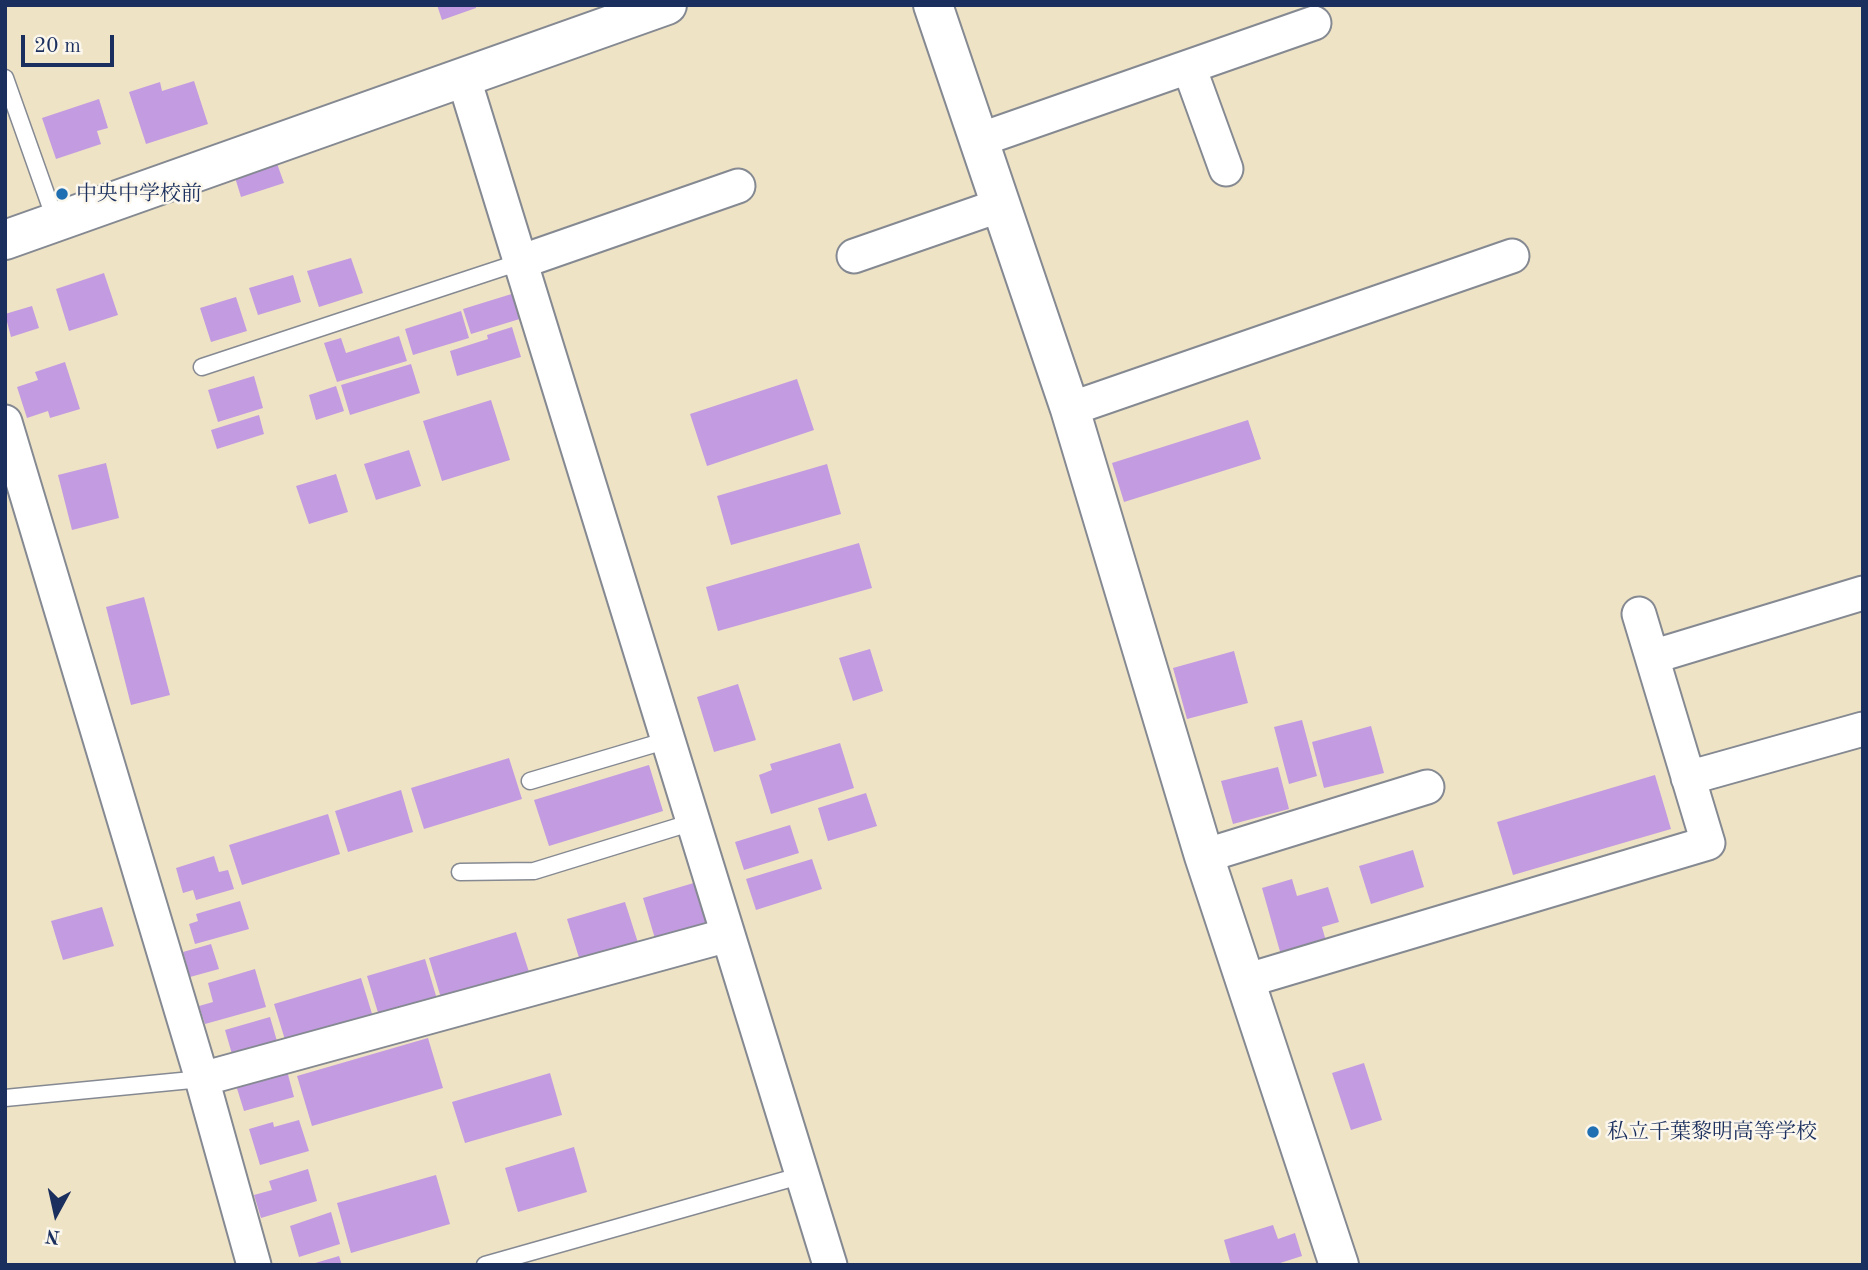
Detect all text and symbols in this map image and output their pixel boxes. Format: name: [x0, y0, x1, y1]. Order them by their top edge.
scale bar: [24, 21, 117, 65]
text: 20 m: [34, 36, 81, 57]
place label: 中央中学校前: [76, 181, 202, 207]
marker: 中央中学校前: [54, 186, 70, 202]
place label: 私立千葉黎明高等学校: [1607, 1119, 1817, 1145]
marker: 私立千葉黎明高等学校: [1585, 1124, 1601, 1140]
north arrow: [21, 1179, 91, 1249]
text: N: [44, 1225, 62, 1246]

